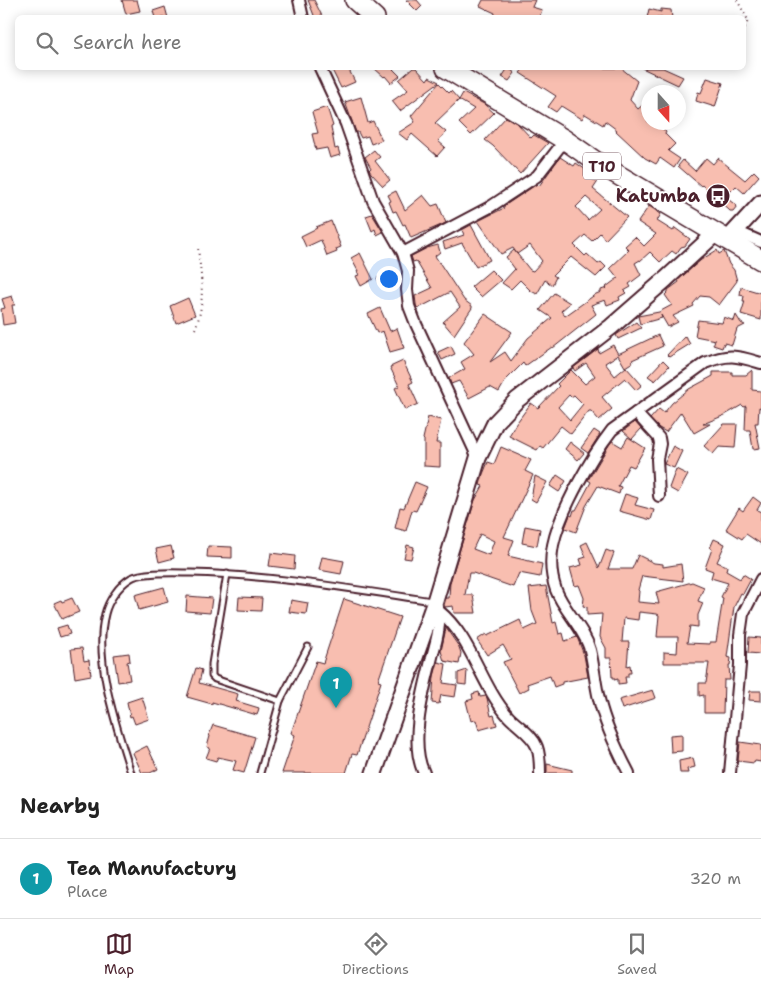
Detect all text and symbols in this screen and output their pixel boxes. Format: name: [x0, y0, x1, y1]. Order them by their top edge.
search box: [15, 15, 746, 70]
icon: search: [33, 29, 61, 57]
text: Search here: [73, 30, 182, 55]
north arrow: [641, 85, 686, 130]
road number: T10: [583, 153, 621, 180]
bus stop icon: Katumba: [705, 183, 731, 209]
place label: Katumba: [616, 184, 701, 208]
your location: [376, 266, 402, 292]
pin: 1: [320, 667, 352, 708]
text: Nearby: [20, 792, 100, 820]
text: Tea Manufactury: [67, 856, 237, 881]
text: 1: [32, 868, 40, 889]
text: 320 m: [690, 868, 741, 889]
text: Place: [67, 881, 108, 902]
tab: Map: [104, 930, 134, 978]
tab: Directions: [342, 930, 409, 978]
tab: Saved: [617, 930, 657, 978]

